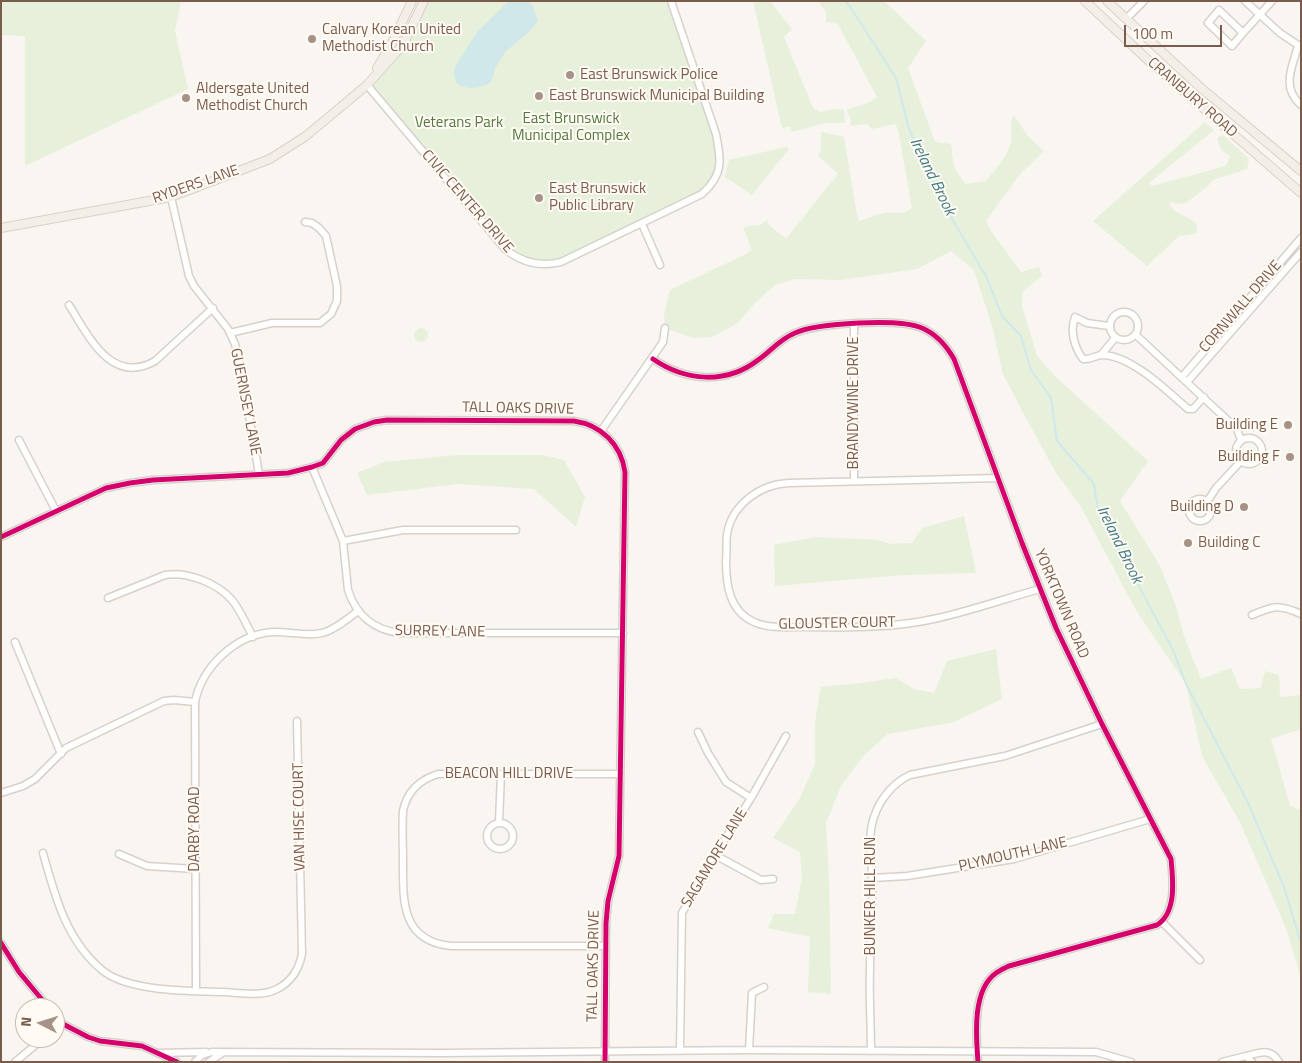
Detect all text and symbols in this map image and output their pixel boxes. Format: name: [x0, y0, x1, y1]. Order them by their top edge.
scale bar: [1127, 15, 1224, 47]
place label: Calvary Korean United Methodist Church: [322, 21, 461, 56]
text: 100 m: [1132, 22, 1173, 45]
marker: Calvary Korean United Methodist Church: [306, 33, 318, 45]
street label: CRANBURY ROAD: [1143, 54, 1241, 142]
place label: East Brunswick Police: [580, 66, 718, 84]
marker: East Brunswick Police: [564, 69, 576, 81]
place label: Aldersgate United Methodist Church: [196, 80, 309, 115]
place label: East Brunswick Municipal Building: [549, 87, 764, 105]
marker: East Brunswick Municipal Building: [533, 90, 545, 102]
marker: Aldersgate United Methodist Church: [180, 92, 192, 104]
park label: East Brunswick Municipal Complex: [512, 110, 630, 145]
park label: Veterans Park: [415, 114, 503, 132]
water label: Ireland Brook: [905, 135, 959, 219]
street label: CIVIC CENTER DRIVE: [417, 147, 517, 257]
street label: RYDERS LANE: [150, 162, 242, 208]
place label: East Brunswick Public Library: [549, 180, 646, 215]
marker: East Brunswick Public Library: [533, 192, 545, 204]
street label: CORNWALL DRIVE: [1196, 257, 1286, 357]
street label: BRANDYWINE DRIVE: [845, 336, 863, 470]
street label: GUERNSEY LANE: [226, 347, 264, 457]
street label: TALL OAKS DRIVE: [462, 399, 574, 419]
place label: Building E: [1215, 416, 1278, 434]
marker: Building E: [1282, 419, 1294, 431]
place label: Building F: [1218, 448, 1280, 466]
marker: Building F: [1284, 451, 1296, 463]
place label: Building D: [1170, 498, 1234, 516]
marker: Building D: [1238, 501, 1250, 513]
water label: Ireland Brook: [1092, 503, 1146, 587]
place label: Building C: [1198, 534, 1260, 552]
marker: Building C: [1182, 537, 1194, 549]
street label: YORKTOWN ROAD: [1030, 547, 1092, 661]
street label: GLOUSTER COURT: [778, 614, 896, 634]
street label: SURREY LANE: [395, 622, 485, 642]
street label: VAN HISE COURT: [290, 762, 310, 872]
street label: BEACON HILL DRIVE: [445, 765, 573, 783]
street label: DARBY ROAD: [186, 786, 204, 872]
street label: SAGAMORE LANE: [678, 805, 752, 911]
street label: PLYMOUTH LANE: [957, 834, 1069, 876]
street label: BUNKER HILL RUN: [862, 837, 880, 955]
street label: TALL OAKS DRIVE: [584, 910, 604, 1022]
north arrow: [15, 998, 65, 1048]
text: N: [15, 1016, 36, 1027]

